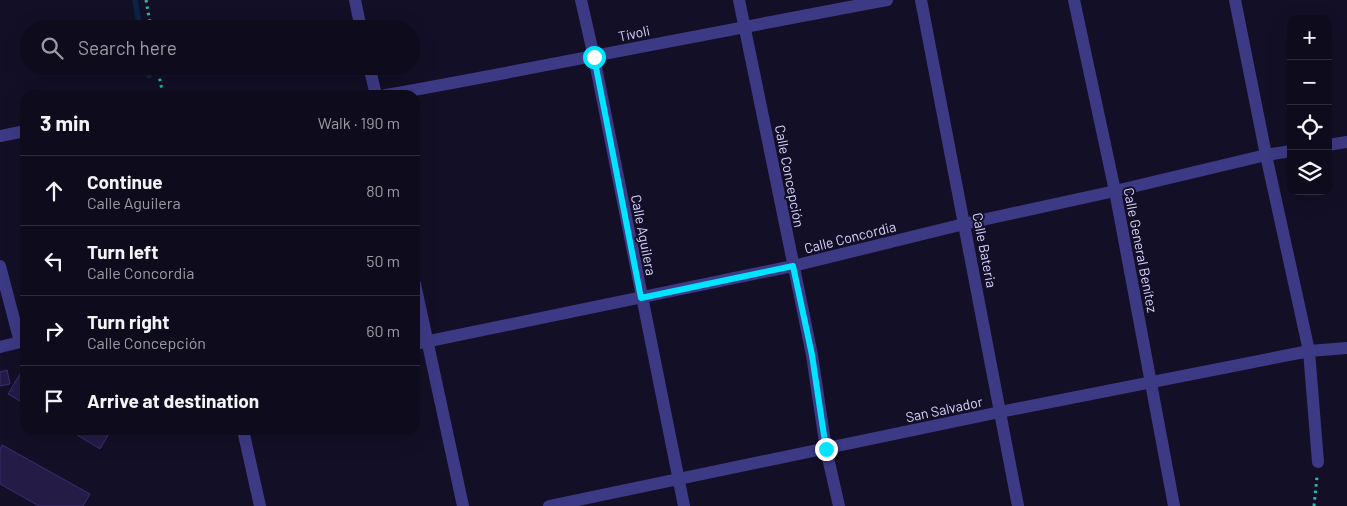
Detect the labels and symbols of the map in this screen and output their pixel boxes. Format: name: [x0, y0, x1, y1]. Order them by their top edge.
street label: Tívoli: [617, 21, 651, 45]
route start: [583, 46, 606, 69]
street label: Calle Concepción: [772, 123, 808, 229]
street label: Calle General Benítez: [1121, 186, 1161, 314]
street label: Calle Aguilera: [628, 193, 660, 277]
street label: Calle Bateria: [969, 211, 1001, 289]
street label: Calle Concordia: [802, 217, 898, 257]
street label: San Salvador: [904, 393, 984, 425]
route end: [815, 438, 838, 461]

